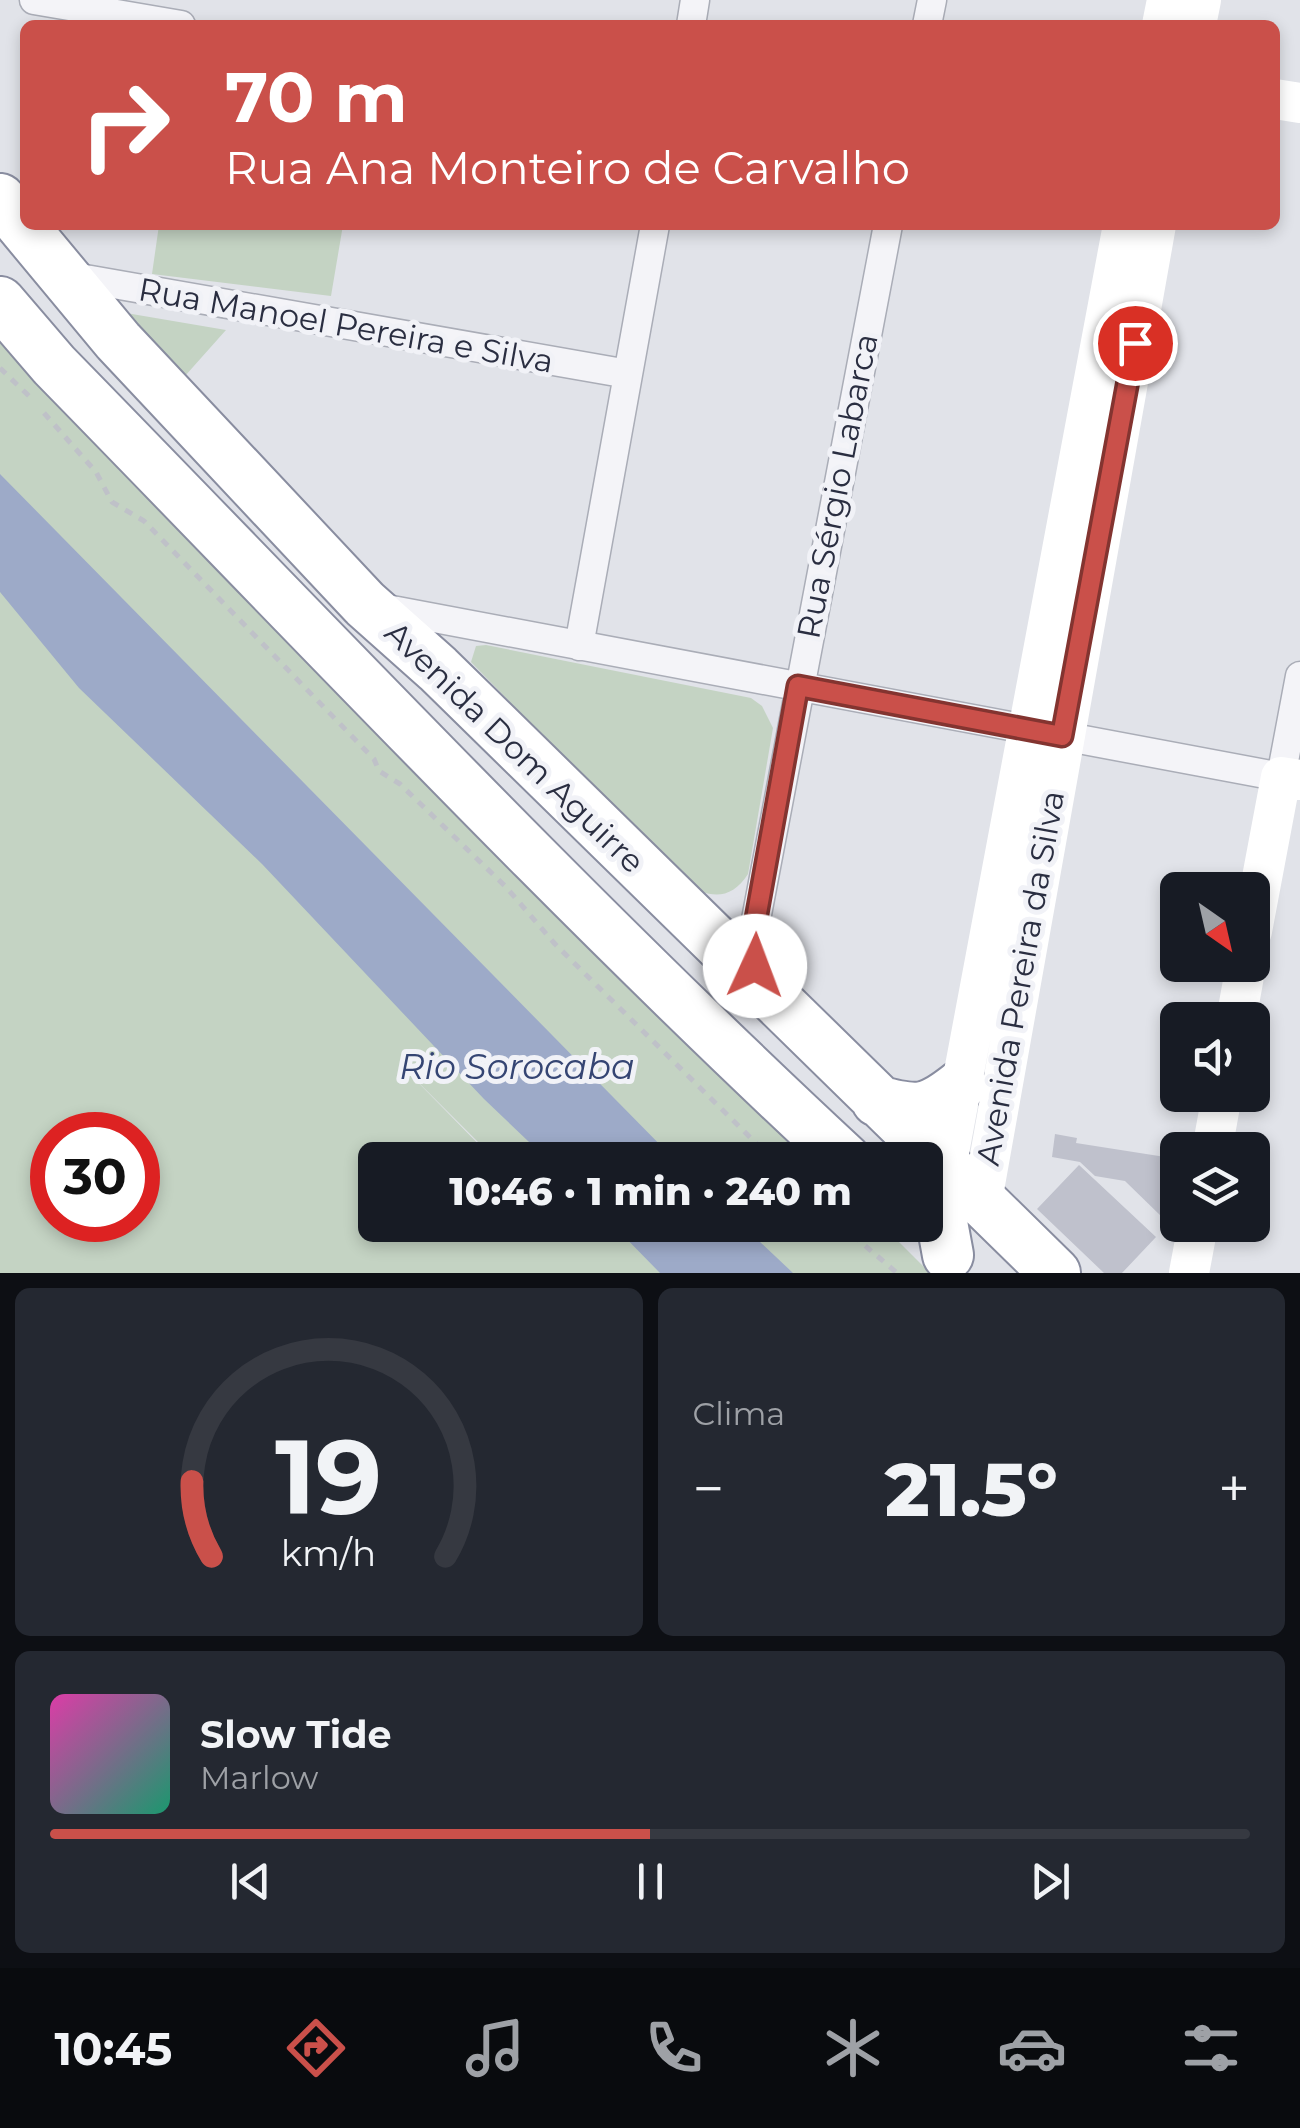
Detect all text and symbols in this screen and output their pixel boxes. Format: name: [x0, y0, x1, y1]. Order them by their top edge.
text: 70 m: [225, 54, 408, 140]
icon: right: [60, 60, 190, 190]
text: Rua Ana Monteiro de Carvalho: [225, 140, 910, 195]
street label: Rua Manoel Pereira e Silva: [135, 269, 557, 381]
pin: [1093, 301, 1178, 386]
icon: arrive: [1108, 316, 1163, 371]
street label: Rua Sérgio Labarca: [788, 330, 886, 642]
street label: Avenida Dom Aguirre: [377, 613, 653, 881]
street label: Avenida Pereira da Silva: [968, 787, 1072, 1169]
north arrow: [1160, 872, 1270, 982]
map controls: [1160, 872, 1270, 1242]
position arrow: [703, 914, 807, 1018]
button: sound: [1160, 1002, 1270, 1112]
water label: Rio Sorocaba: [399, 1045, 635, 1088]
speed limit sign: 30: [30, 1112, 160, 1242]
button: layers: [1160, 1132, 1270, 1242]
text: 10:46 · 1 min · 240 m: [449, 1168, 852, 1215]
text: Clima: [693, 1394, 785, 1433]
text: 19: [275, 1413, 382, 1540]
text: 21.5°: [885, 1443, 1058, 1535]
text: −: [693, 1455, 724, 1522]
text: +: [1218, 1455, 1250, 1522]
text: km/h: [281, 1531, 376, 1575]
text: Slow Tide: [200, 1711, 392, 1758]
text: Marlow: [200, 1758, 318, 1797]
icon: previous: [223, 1854, 278, 1909]
icon: pause: [623, 1854, 678, 1909]
icon: next: [1023, 1854, 1078, 1909]
icon: directions: [281, 2013, 351, 2083]
icon: music: [460, 2013, 530, 2083]
icon: phone: [639, 2013, 709, 2083]
icon: climate: [818, 2013, 888, 2083]
icon: car: [997, 2013, 1067, 2083]
icon: filters: [1176, 2013, 1246, 2083]
text: 10:45: [54, 2021, 172, 2076]

